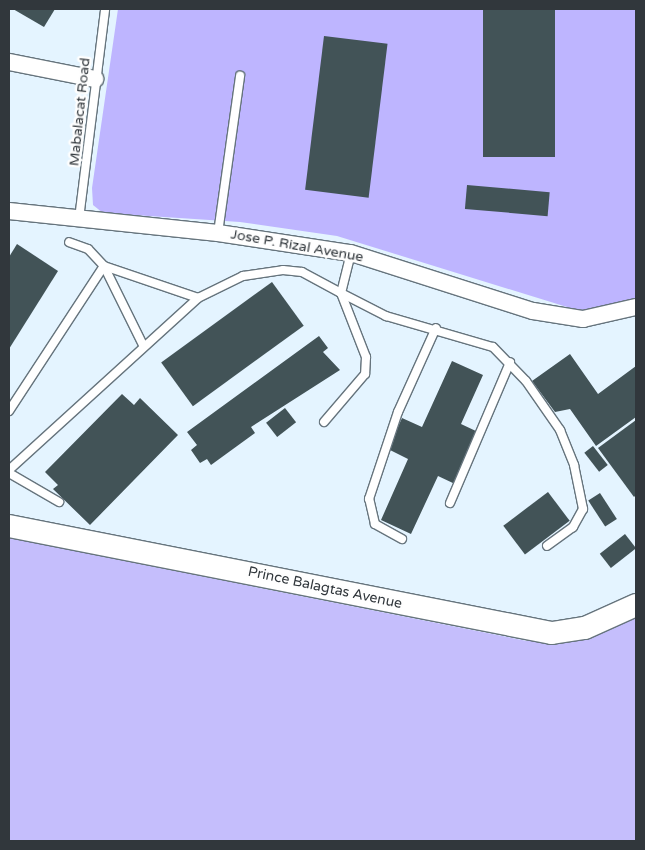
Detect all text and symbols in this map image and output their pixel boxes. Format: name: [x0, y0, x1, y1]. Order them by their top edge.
street label: Mabalacat Road: [66, 57, 94, 167]
street label: Jose P. Rizal Avenue: [229, 226, 365, 266]
street label: Prince Balagtas Avenue: [246, 563, 404, 613]

